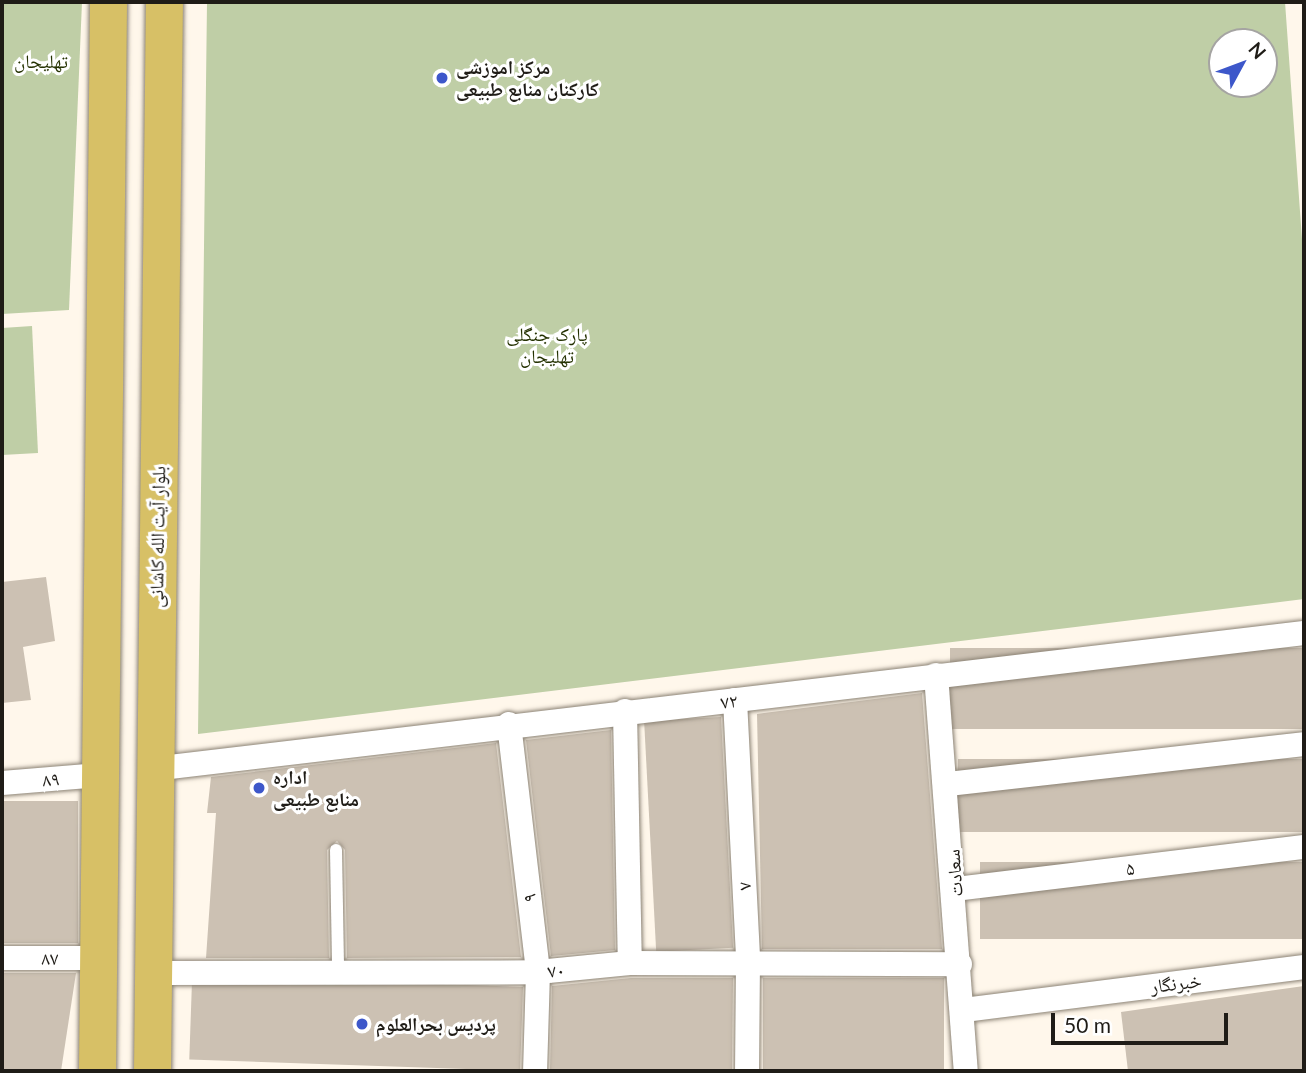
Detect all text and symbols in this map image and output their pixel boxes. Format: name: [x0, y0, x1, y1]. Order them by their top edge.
north arrow: [1208, 28, 1278, 98]
text: N: [1244, 37, 1271, 63]
park label: تهلیجان: [14, 50, 68, 72]
place label: مرکز اموزشی کارکنان منابع طبیعی: [456, 56, 599, 100]
marker: مرکز اموزشی کارکنان منابع طبیعی: [434, 70, 450, 86]
park label: پارک جنگلی تهلیجان: [506, 323, 588, 367]
street label: بلوار آیت الله کاشانی: [144, 466, 170, 608]
street label: ۷۲: [719, 689, 739, 713]
place label: اداره منابع طبیعی: [273, 766, 359, 810]
street label: ۸۹: [42, 767, 60, 791]
marker: اداره منابع طبیعی: [251, 780, 267, 796]
street label: سعادت: [941, 848, 967, 898]
street label: ۵: [1124, 856, 1136, 880]
street label: ۷: [732, 881, 756, 891]
street label: ۹: [517, 892, 541, 904]
street label: ۸۷: [41, 947, 59, 969]
street label: ۷۰: [546, 958, 566, 982]
street label: خبرنگار: [1149, 969, 1203, 997]
scale bar: [1054, 1000, 1231, 1044]
text: 50 m: [1064, 1012, 1111, 1037]
place label: پردیس بحرالعلوم: [376, 1013, 496, 1035]
marker: پردیس بحرالعلوم: [354, 1016, 370, 1032]

